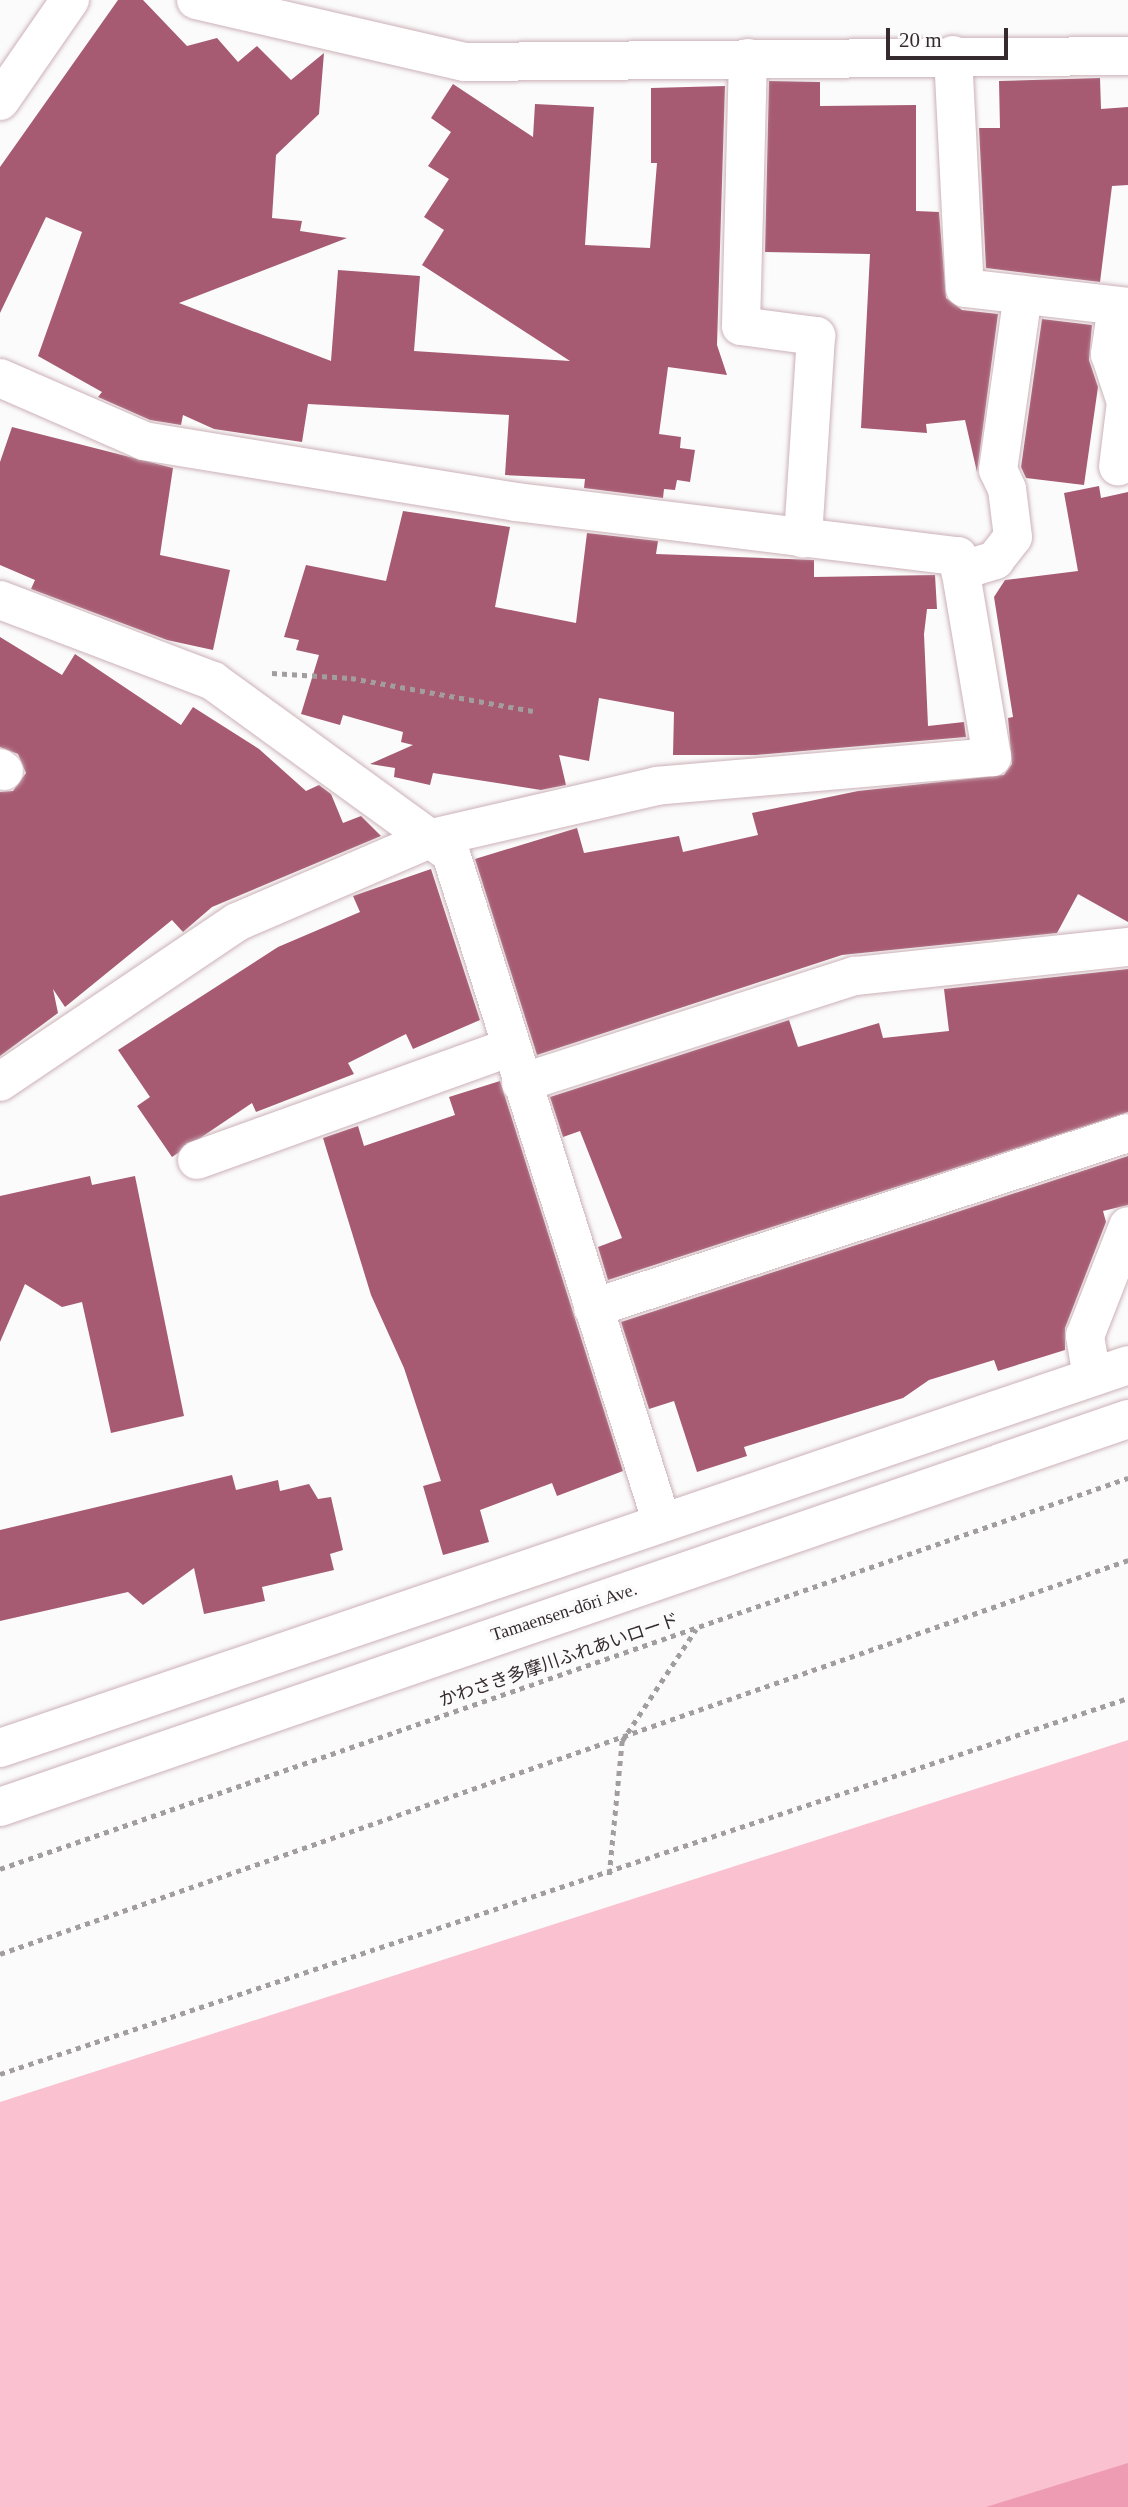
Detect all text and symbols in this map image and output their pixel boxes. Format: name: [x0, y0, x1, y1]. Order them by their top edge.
scale bar: [890, 14, 1012, 58]
text: 20 m: [899, 28, 942, 52]
street label: Tamaensen-dōri Ave.: [488, 1578, 640, 1646]
street label: かわさき多摩川ふれあいロード: [436, 1609, 682, 1711]

